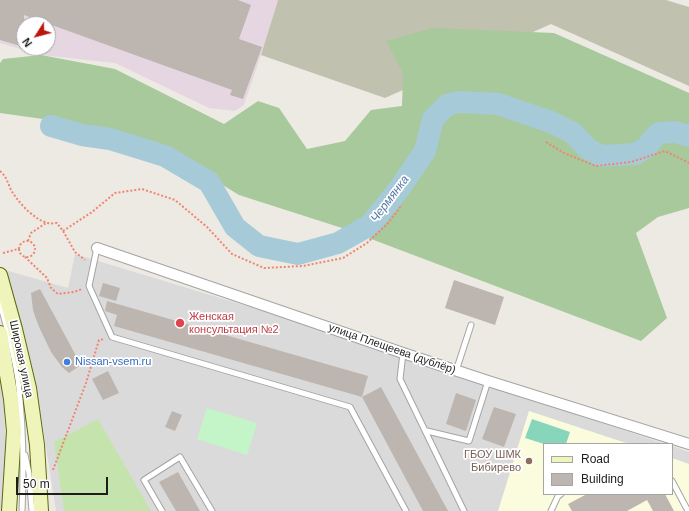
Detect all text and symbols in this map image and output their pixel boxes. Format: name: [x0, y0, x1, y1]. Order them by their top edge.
north arrow: [16, 16, 56, 56]
text: N: [20, 36, 34, 49]
water label: Чермянка: [368, 173, 412, 225]
place label: Женская консультация №2: [189, 310, 279, 336]
marker: Женская консультация №2: [174, 317, 186, 329]
street label: Широкая улица: [6, 319, 36, 399]
street label: улица Плещеева (дублёр): [327, 321, 457, 377]
place label: Nissan-vsem.ru: [75, 355, 151, 369]
marker: Nissan-vsem.ru: [62, 357, 72, 367]
legend: [543, 443, 673, 495]
place label: ГБОУ ШМК Бибирево: [464, 448, 521, 474]
text: Road: [581, 452, 610, 466]
marker: ГБОУ ШМК Бибирево: [524, 456, 534, 466]
scale bar: [18, 469, 110, 495]
text: Building: [581, 472, 624, 486]
text: 50 m: [23, 477, 50, 491]

